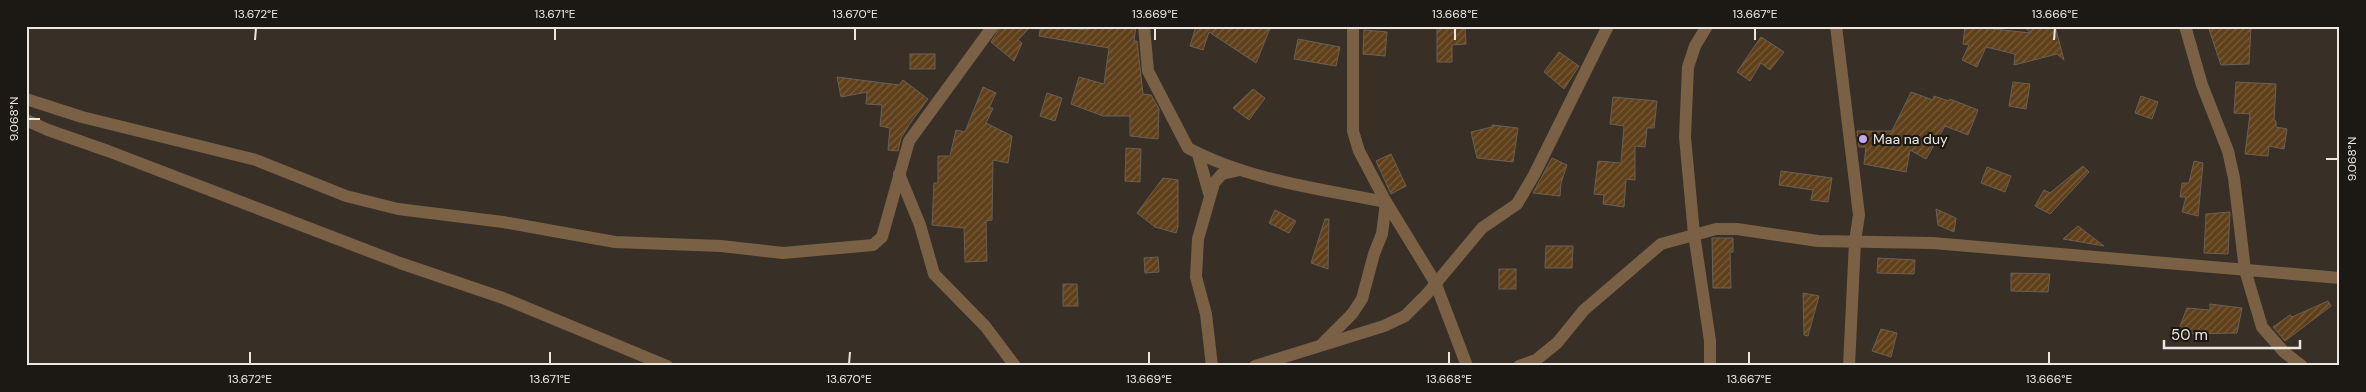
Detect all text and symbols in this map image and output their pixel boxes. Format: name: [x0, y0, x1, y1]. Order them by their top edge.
text: 13.672°E: [234, 6, 278, 22]
text: 13.671°E: [534, 6, 576, 22]
text: 13.670°E: [832, 6, 878, 22]
text: 13.669°E: [1132, 6, 1178, 22]
text: 13.668°E: [1432, 6, 1478, 22]
text: 13.667°E: [1733, 6, 1778, 22]
text: 13.666°E: [2032, 6, 2078, 22]
text: 9.068°N: [6, 97, 22, 141]
place label: Maa na duy: [1873, 130, 1948, 148]
marker: Maa na duy: [1857, 133, 1869, 145]
text: 9.068°N: [2344, 137, 2360, 181]
scale bar: [2164, 317, 2300, 349]
text: 50 m: [2171, 325, 2208, 345]
text: 13.672°E: [228, 371, 272, 387]
text: 13.671°E: [529, 371, 571, 387]
text: 13.670°E: [826, 371, 872, 387]
text: 13.669°E: [1126, 371, 1172, 387]
text: 13.668°E: [1426, 371, 1472, 387]
text: 13.667°E: [1727, 371, 1772, 387]
text: 13.666°E: [2026, 371, 2072, 387]

